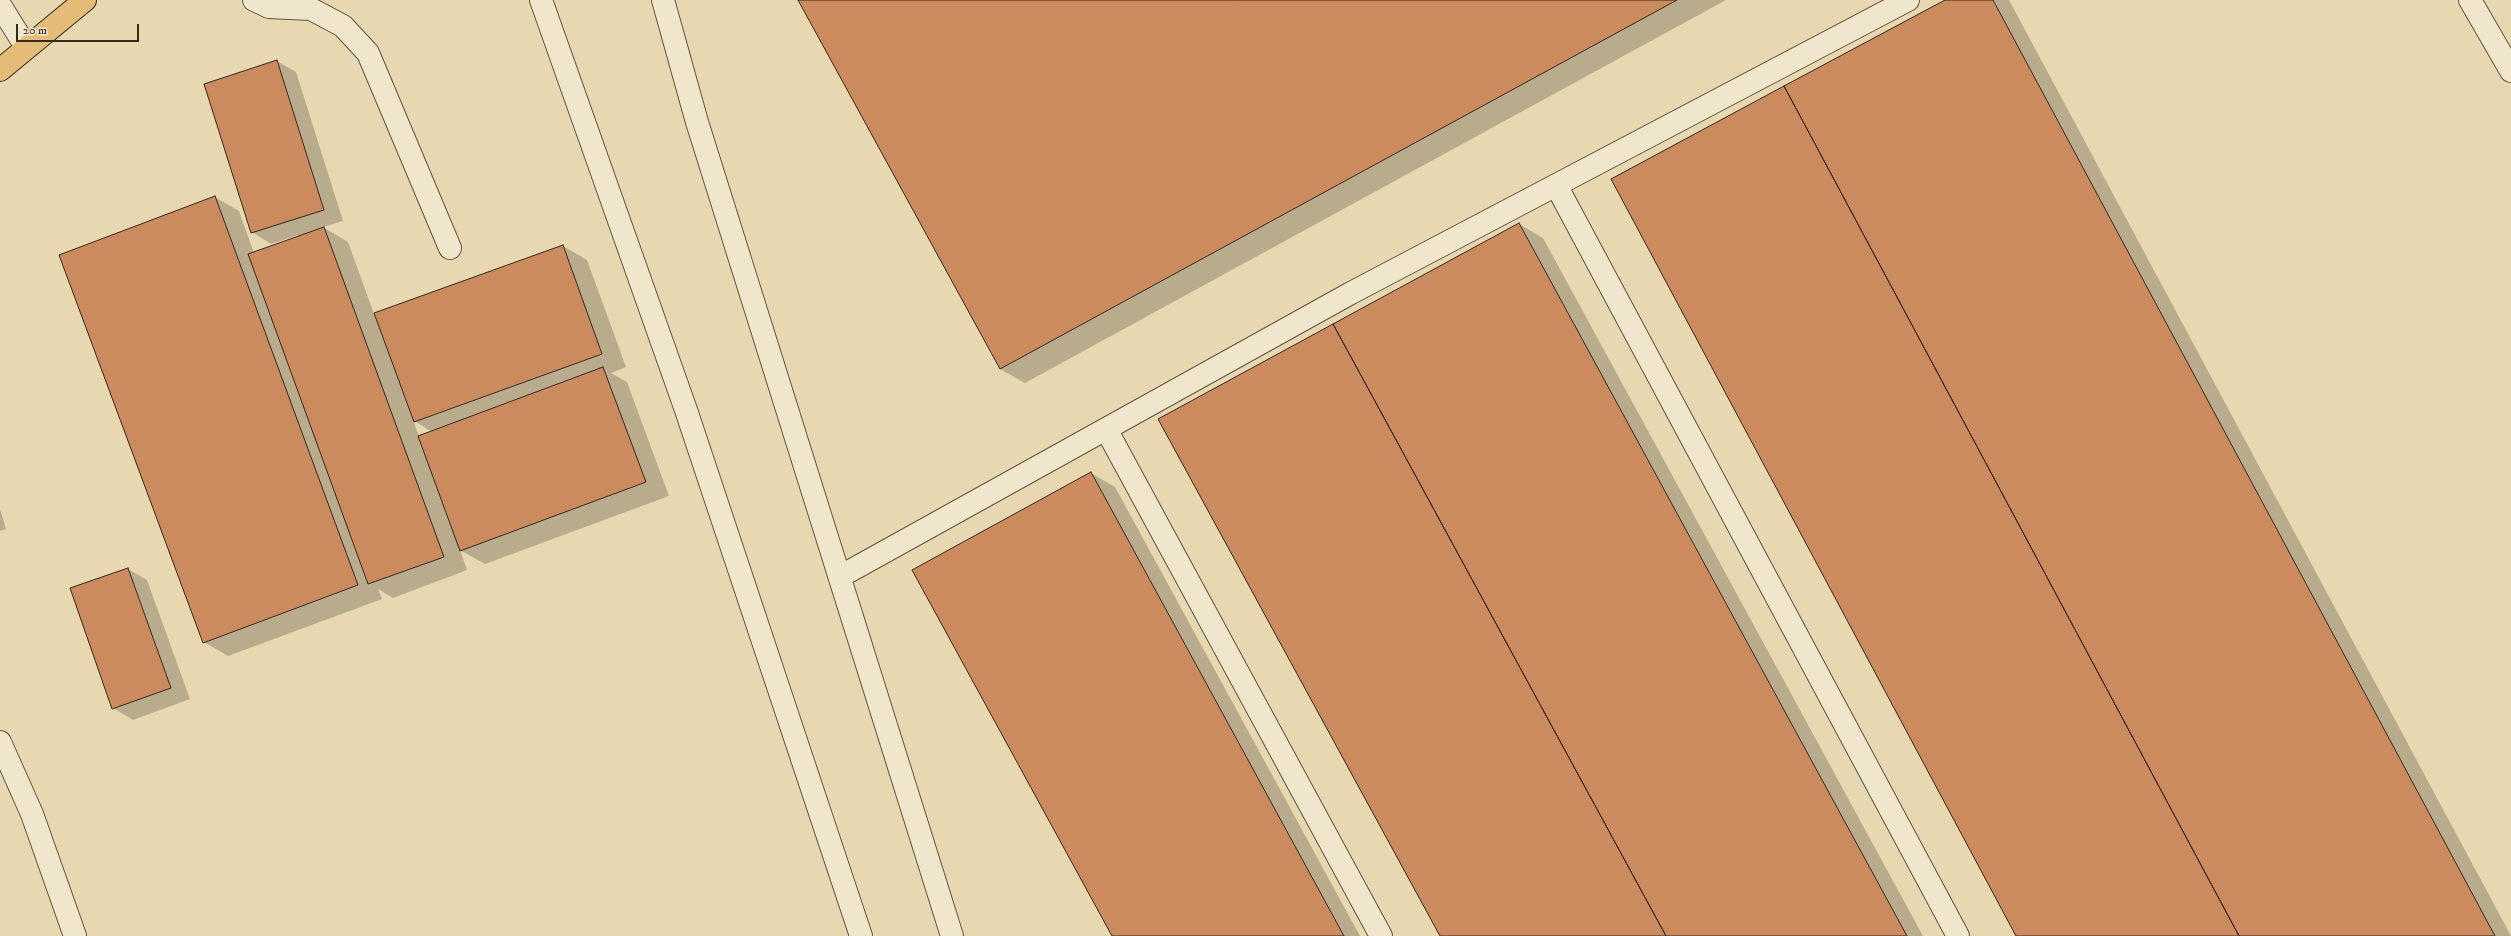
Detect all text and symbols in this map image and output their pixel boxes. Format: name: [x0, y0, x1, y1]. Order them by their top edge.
scale bar: [18, 16, 141, 42]
text: 20 m: [23, 23, 47, 38]

